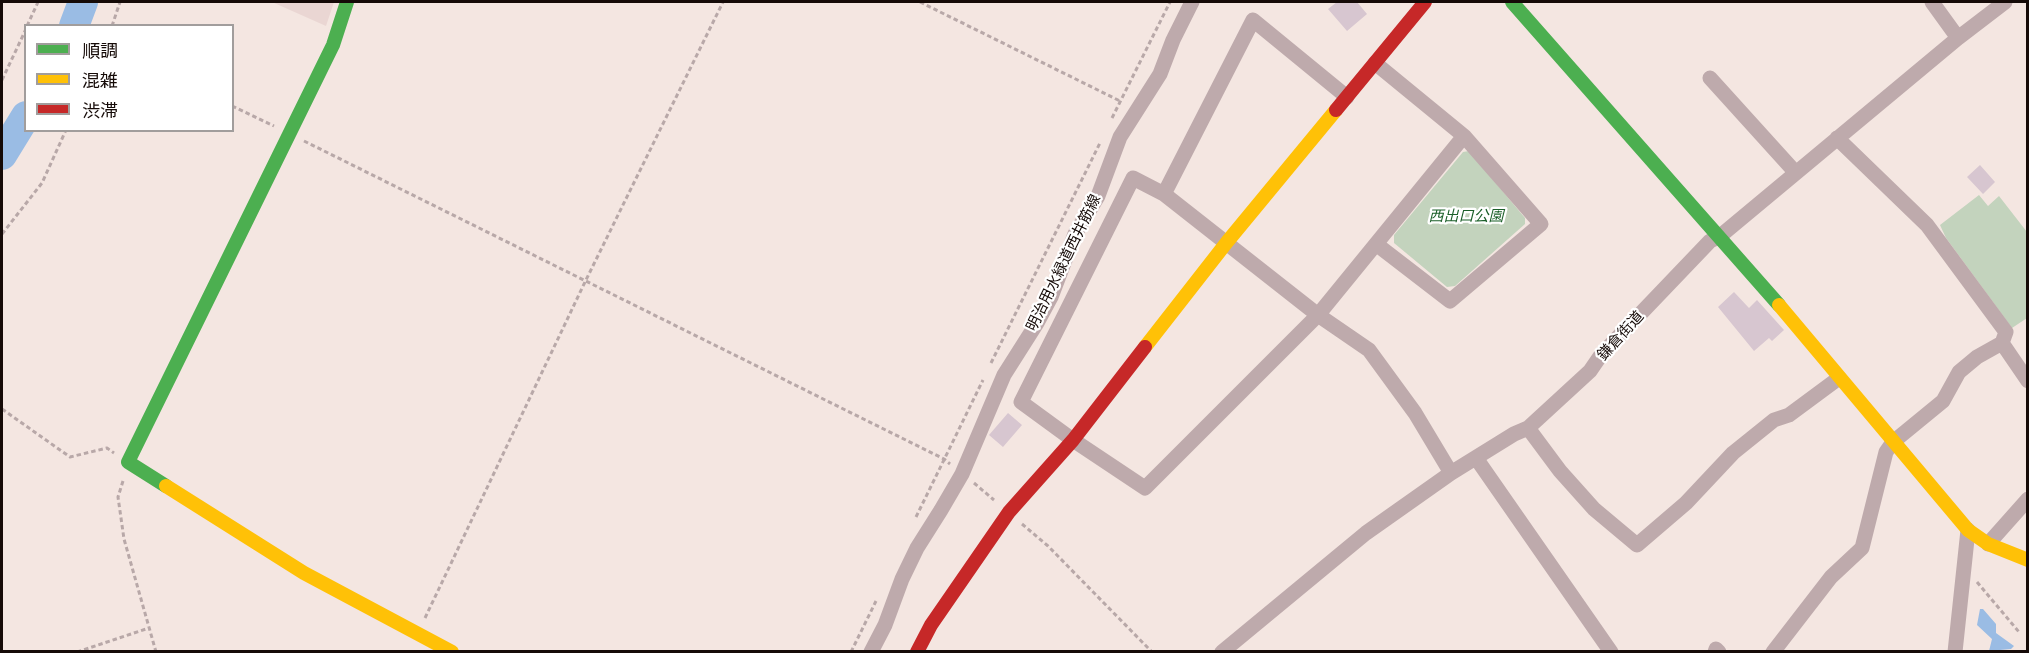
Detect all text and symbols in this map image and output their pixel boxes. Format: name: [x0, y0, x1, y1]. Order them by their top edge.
legend: [24, 24, 234, 132]
text: 順調: [82, 39, 118, 62]
text: 混雑: [82, 69, 118, 92]
text: 渋滞: [82, 99, 118, 122]
street label: 明治用水緑道西井筋線: [1023, 192, 1105, 334]
park label: 西出口公園: [1429, 208, 1503, 226]
street label: 鎌倉街道: [1594, 308, 1648, 364]

